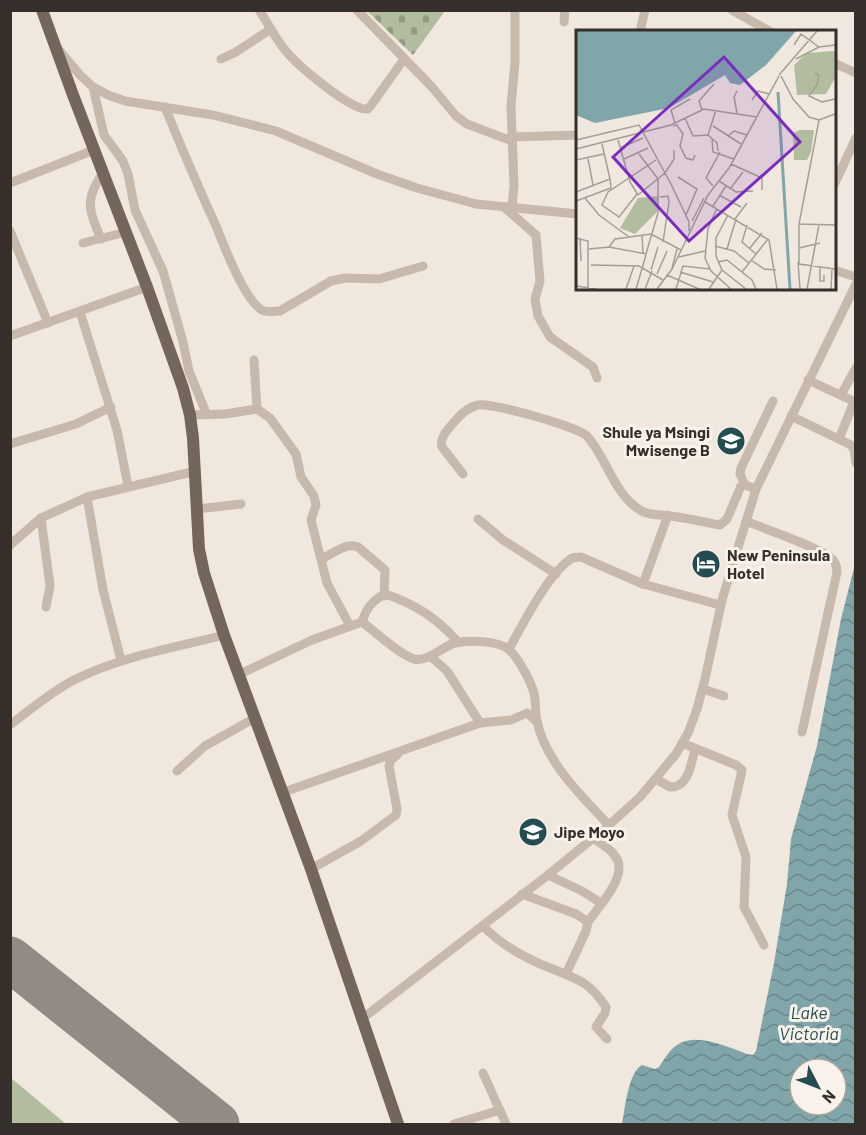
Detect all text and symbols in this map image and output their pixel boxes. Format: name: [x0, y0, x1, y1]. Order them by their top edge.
inset map: [576, 30, 836, 290]
place label: Shule ya Msingi Mwisenge B: [603, 422, 710, 459]
school or university icon: Shule ya Msingi Mwisenge B: [715, 425, 747, 457]
place label: New Peninsula Hotel: [727, 545, 830, 582]
hotel icon: New Peninsula Hotel: [690, 548, 722, 580]
school or university icon: Jipe Moyo: [517, 816, 549, 848]
place label: Jipe Moyo: [554, 822, 625, 841]
water label: Lake Victoria: [779, 1001, 839, 1044]
north arrow: [788, 1057, 848, 1117]
text: N: [819, 1087, 840, 1108]

